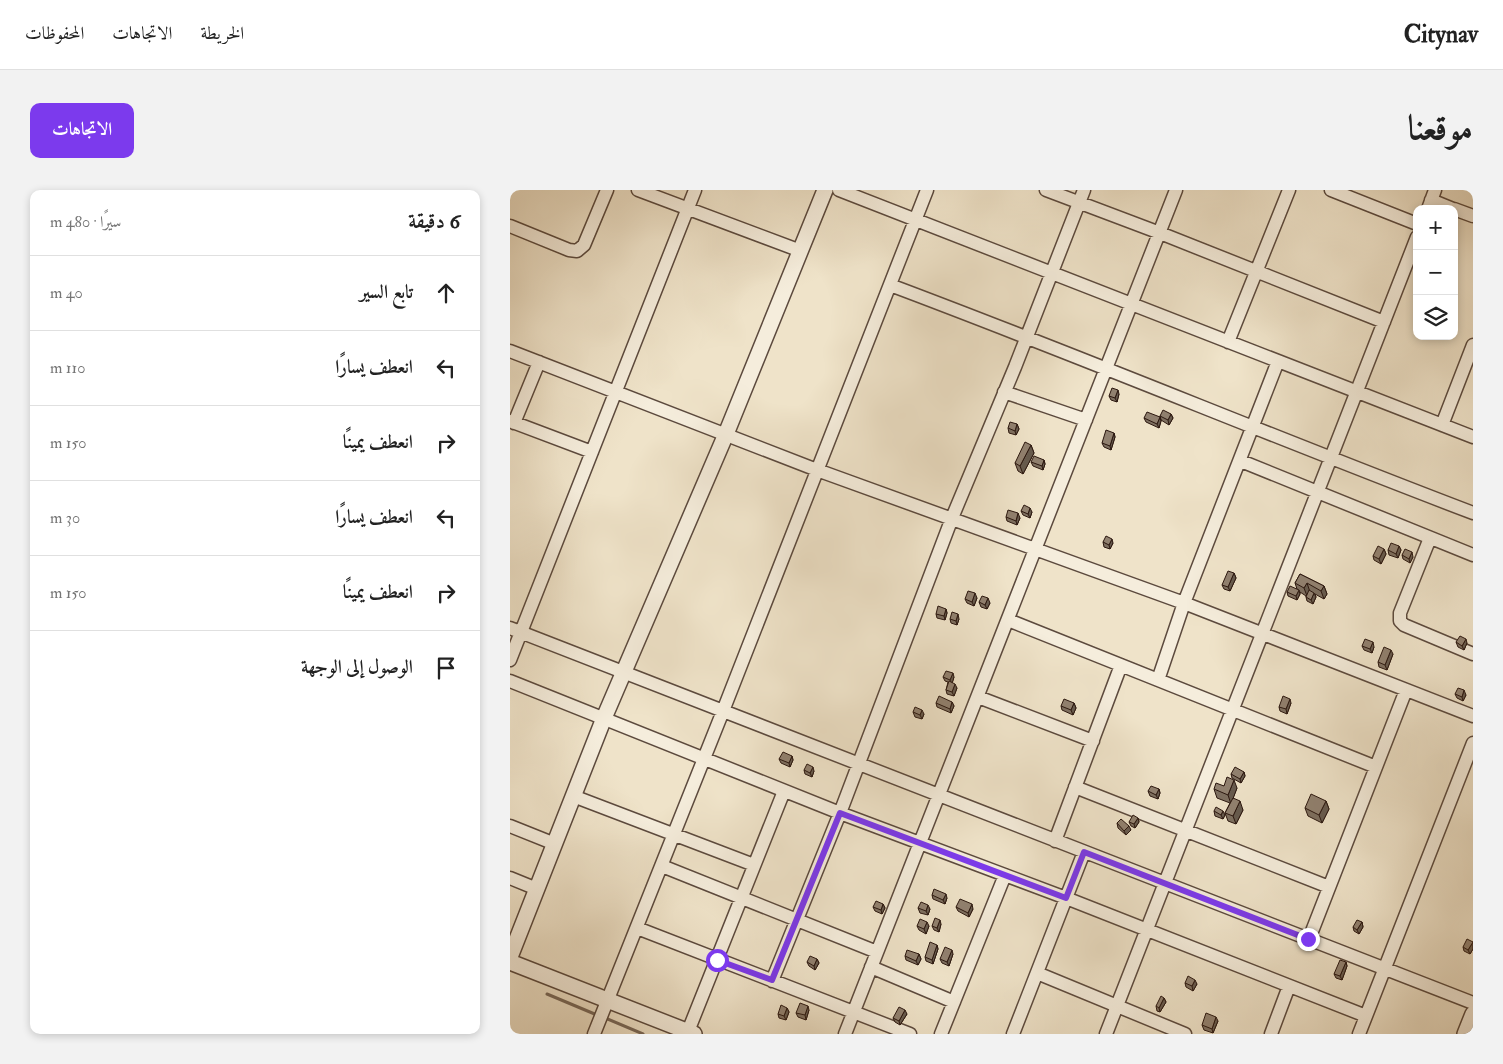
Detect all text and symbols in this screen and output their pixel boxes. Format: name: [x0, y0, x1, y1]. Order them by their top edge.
text: Citynav: [1404, 19, 1478, 50]
text: المحفوظات: [25, 22, 84, 45]
text: الاتجاهات: [112, 22, 172, 45]
text: الخريطة: [200, 22, 244, 45]
button: الاتجاهات: [30, 103, 134, 158]
text: موقعنا: [1408, 106, 1473, 150]
map controls: [1413, 205, 1458, 340]
button: +: [1413, 205, 1458, 250]
text: 6 دقيقة: [408, 208, 460, 235]
text: سيرًا · 480 m: [50, 212, 121, 232]
button: −: [1413, 250, 1458, 295]
icon: ahead: [432, 279, 460, 307]
text: تابع السير: [359, 280, 413, 304]
text: 40 m: [50, 283, 83, 303]
button: layers: [1413, 295, 1458, 340]
icon: left: [432, 354, 460, 382]
text: انعطف يسارًا: [335, 355, 413, 379]
text: 110 m: [50, 358, 85, 378]
icon: right: [432, 429, 460, 457]
text: انعطف يمينًا: [343, 430, 413, 454]
text: 150 m: [50, 433, 87, 453]
icon: left: [432, 504, 460, 532]
text: انعطف يسارًا: [335, 505, 413, 529]
text: 30 m: [50, 508, 80, 528]
icon: right: [432, 579, 460, 607]
text: انعطف يمينًا: [343, 580, 413, 604]
text: 150 m: [50, 583, 87, 603]
icon: arrive: [432, 654, 460, 682]
text: الوصول إلى الوجهة: [301, 655, 413, 679]
route end: [1297, 928, 1320, 951]
route start: [706, 949, 729, 972]

